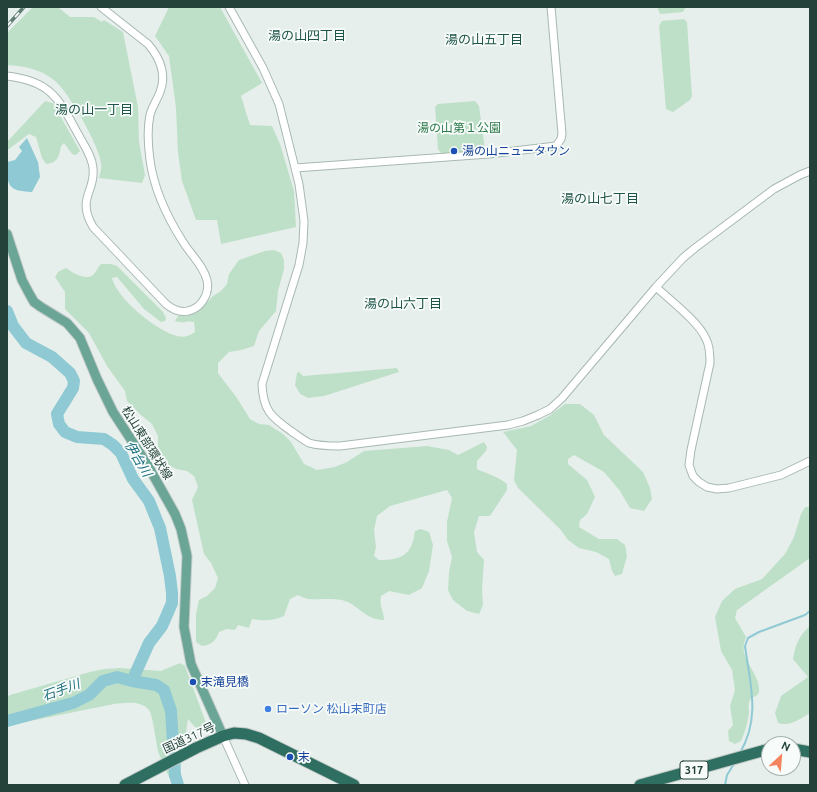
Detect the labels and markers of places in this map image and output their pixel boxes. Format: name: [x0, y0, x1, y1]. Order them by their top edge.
place label: 湯の山ニュータウン: [462, 144, 570, 158]
marker: 湯の山ニュータウン: [449, 146, 459, 156]
place label: 末滝見橋: [201, 675, 249, 689]
marker: 末滝見橋: [188, 677, 198, 687]
place label: ローソン 松山末町店: [276, 702, 387, 716]
marker: ローソン 松山末町店: [263, 704, 273, 714]
place label: 末: [298, 750, 310, 764]
marker: 末: [285, 752, 295, 762]

